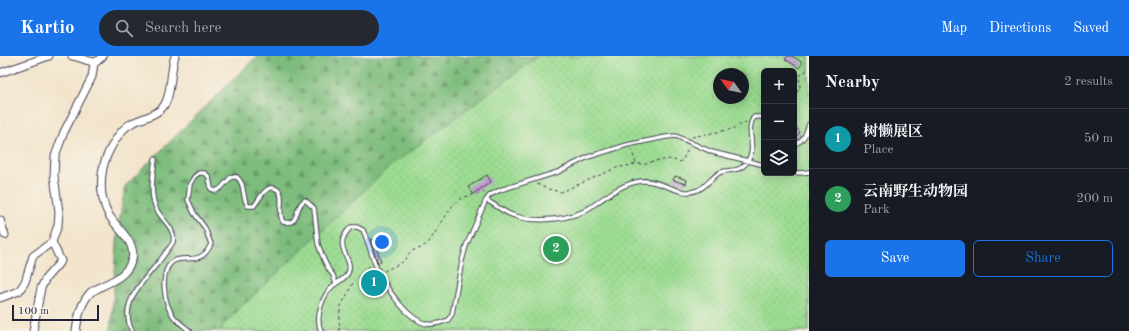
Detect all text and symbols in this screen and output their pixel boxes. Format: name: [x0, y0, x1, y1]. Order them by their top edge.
search box: [99, 10, 379, 46]
icon: search: [113, 17, 135, 39]
text: Kartio: [20, 19, 75, 38]
text: Search here: [145, 21, 221, 36]
text: Map: [941, 21, 967, 35]
text: Directions: [989, 21, 1051, 35]
text: Saved: [1073, 21, 1109, 35]
north arrow: [713, 68, 749, 104]
map controls: [761, 68, 797, 176]
button: +: [761, 68, 797, 104]
text: Nearby: [825, 74, 880, 91]
text: 2 results: [1064, 75, 1113, 88]
button: −: [761, 104, 797, 140]
text: 树懒展区: [863, 125, 923, 140]
text: 1: [834, 132, 842, 145]
text: 50 m: [1084, 132, 1113, 145]
button: layers: [761, 140, 797, 176]
text: Place: [863, 143, 893, 156]
text: 云南野生动物园: [863, 185, 968, 200]
text: 2: [834, 192, 842, 205]
text: 200 m: [1076, 192, 1113, 205]
text: Park: [863, 203, 890, 216]
your location: [372, 232, 392, 252]
pin: 2: [543, 234, 569, 264]
button: Save: [825, 240, 965, 277]
button: Share: [973, 240, 1113, 277]
pin: 1: [361, 268, 387, 298]
scale bar: [12, 303, 99, 322]
text: 100 m: [18, 306, 49, 317]

